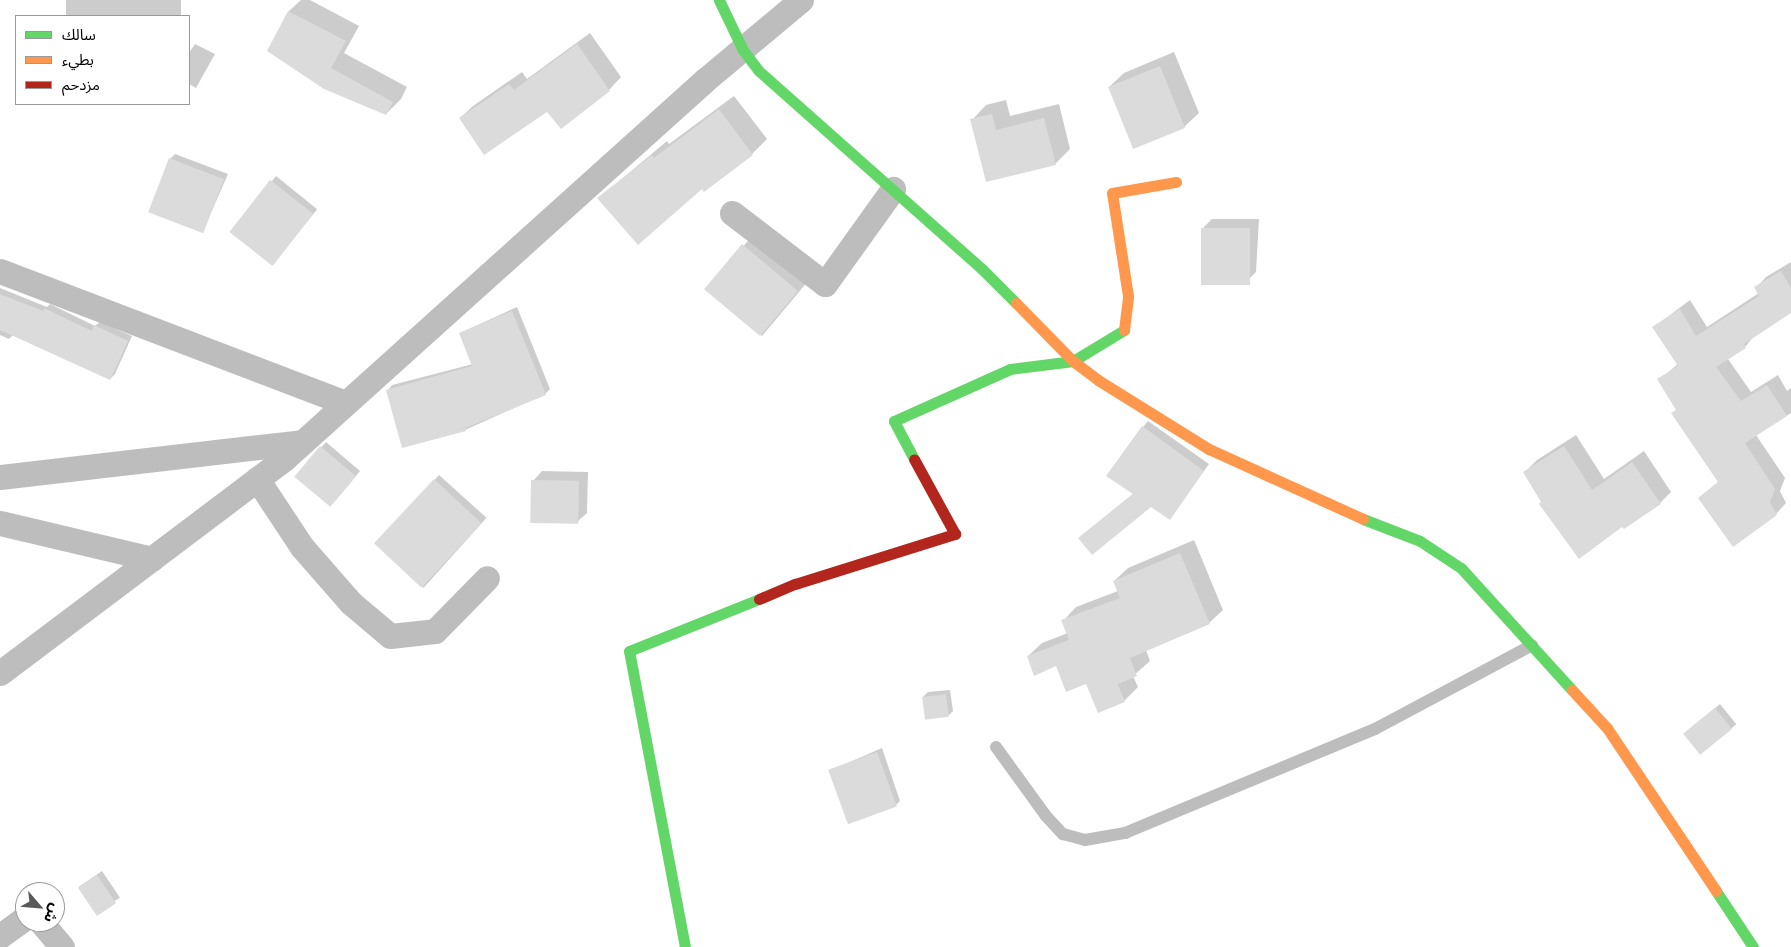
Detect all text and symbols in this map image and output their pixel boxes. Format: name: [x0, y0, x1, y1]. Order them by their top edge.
legend: [15, 15, 190, 105]
text: سالك: [62, 25, 96, 44]
text: بطيء: [62, 50, 94, 69]
text: مزدحم: [62, 75, 100, 94]
north arrow: [15, 882, 65, 932]
text: ش: [40, 901, 65, 926]

